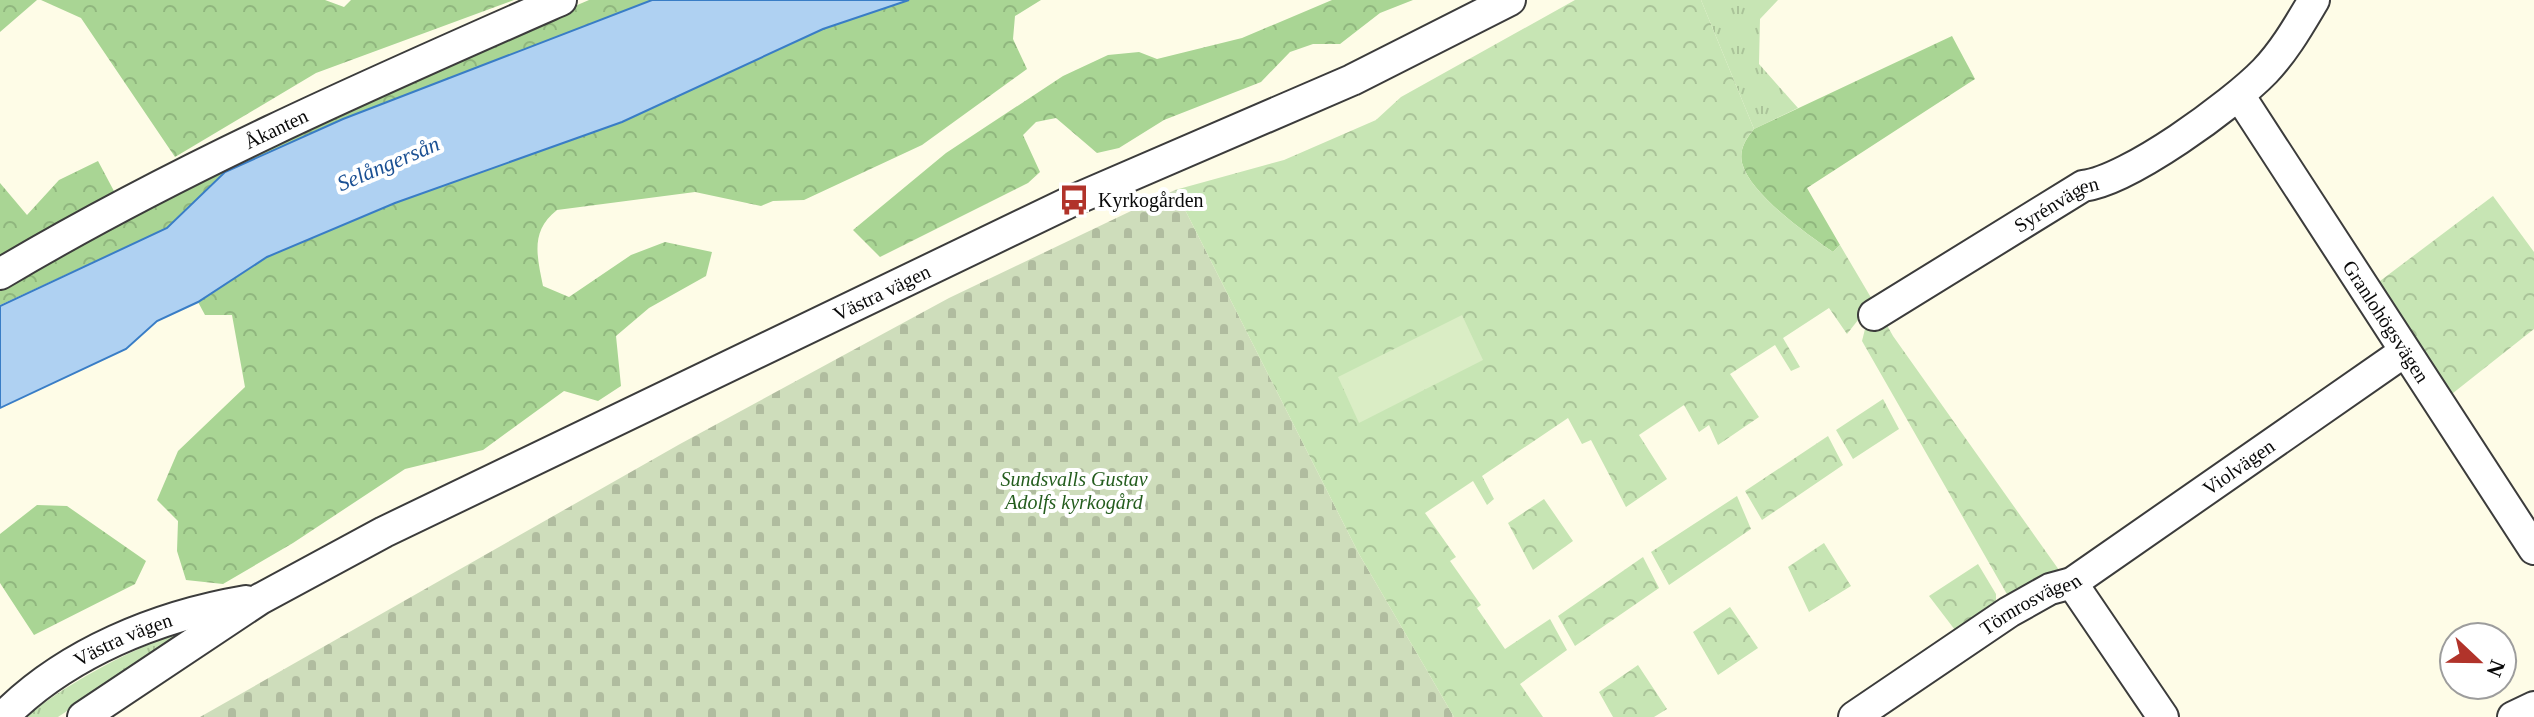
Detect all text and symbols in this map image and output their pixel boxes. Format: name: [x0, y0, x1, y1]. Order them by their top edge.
street label: Åkanten: [241, 104, 311, 153]
water label: Selångersån: [333, 131, 443, 196]
street label: Syrénvägen: [2010, 172, 2101, 237]
bus stop icon: Kyrkogården: [1057, 183, 1091, 217]
place label: Kyrkogården: [1098, 189, 1204, 212]
street label: Granlohögsvägen: [2338, 256, 2434, 387]
street label: Västra vägen: [830, 260, 934, 325]
street label: Violvägen: [2199, 435, 2279, 500]
park label: Sundsvalls Gustav Adolfs kyrkogård: [1000, 468, 1148, 514]
street label: Törnrosvägen: [1976, 569, 2085, 639]
street label: Västra vägen: [70, 609, 175, 671]
north arrow: [2438, 621, 2518, 701]
text: N: [2481, 656, 2511, 680]

